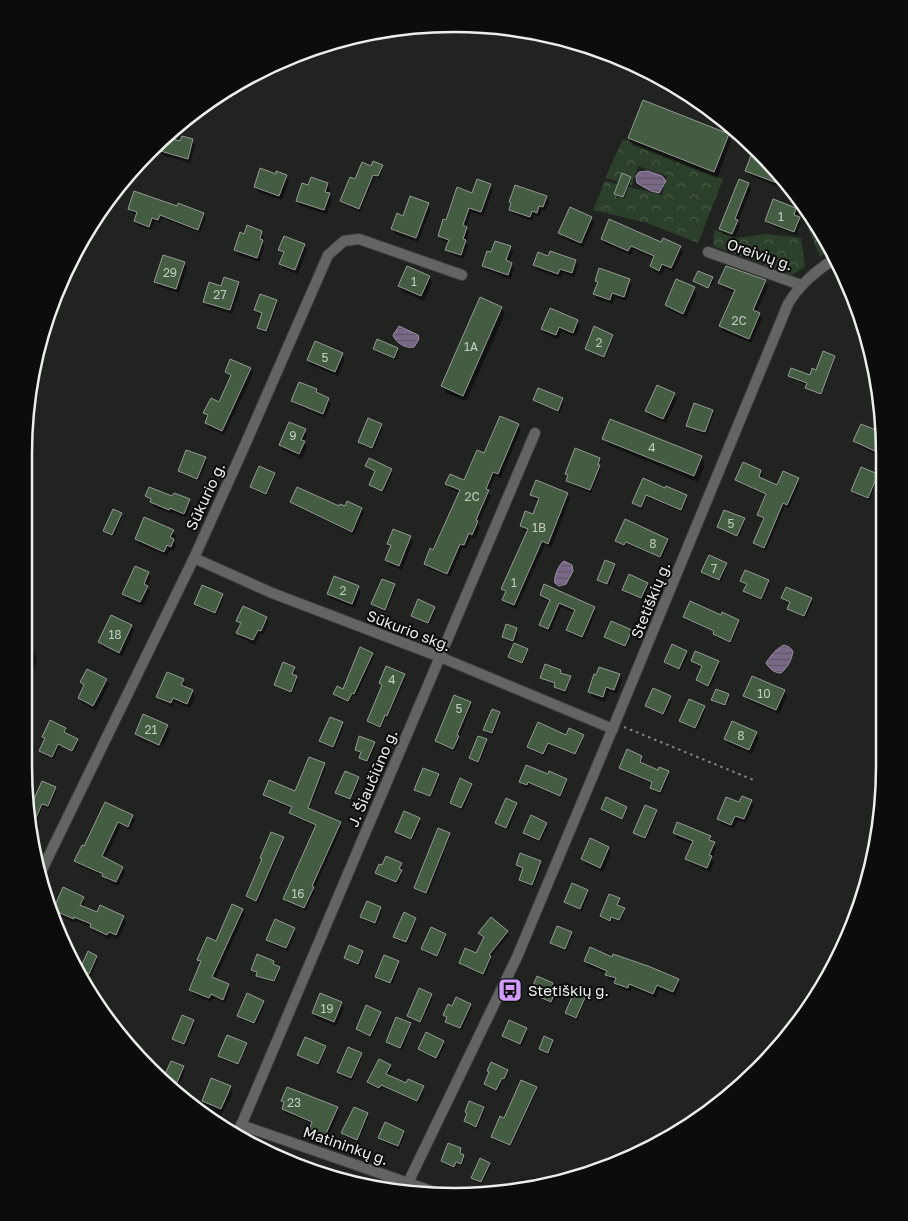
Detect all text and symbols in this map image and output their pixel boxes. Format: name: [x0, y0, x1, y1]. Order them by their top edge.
house number: 1: [778, 209, 784, 224]
street label: Oreivių g.: [725, 234, 795, 274]
house number: 29: [163, 265, 177, 280]
house number: 1: [411, 274, 417, 289]
house number: 27: [213, 287, 227, 302]
house number: 2C: [731, 313, 747, 328]
house number: 2: [596, 335, 603, 350]
house number: 1A: [464, 339, 478, 354]
house number: 5: [322, 350, 329, 365]
house number: 9: [289, 428, 297, 443]
house number: 4: [648, 440, 656, 455]
street label: Sūkurio g.: [182, 459, 228, 533]
house number: 2C: [464, 489, 480, 504]
house number: 5: [728, 516, 735, 531]
house number: 1B: [532, 520, 546, 535]
house number: 8: [649, 536, 657, 551]
street label: Stetiškių g.: [626, 559, 674, 641]
house number: 7: [711, 561, 717, 576]
house number: 1: [511, 575, 517, 590]
house number: 2: [340, 583, 347, 598]
street label: Sūkurio skg.: [364, 606, 454, 654]
house number: 18: [108, 627, 122, 642]
house number: 4: [388, 672, 396, 687]
house number: 10: [757, 686, 771, 701]
house number: 5: [456, 701, 463, 716]
house number: 21: [145, 722, 158, 737]
street label: J. Šiaučiūno g.: [343, 726, 401, 830]
house number: 8: [737, 728, 745, 743]
house number: 16: [291, 886, 305, 901]
bus stop icon: Stetiškių g.: [497, 977, 523, 1003]
place label: Stetiškių g.: [528, 981, 609, 999]
house number: 19: [320, 1001, 334, 1016]
house number: 23: [287, 1095, 301, 1110]
street label: Matininkų g.: [301, 1122, 391, 1168]

